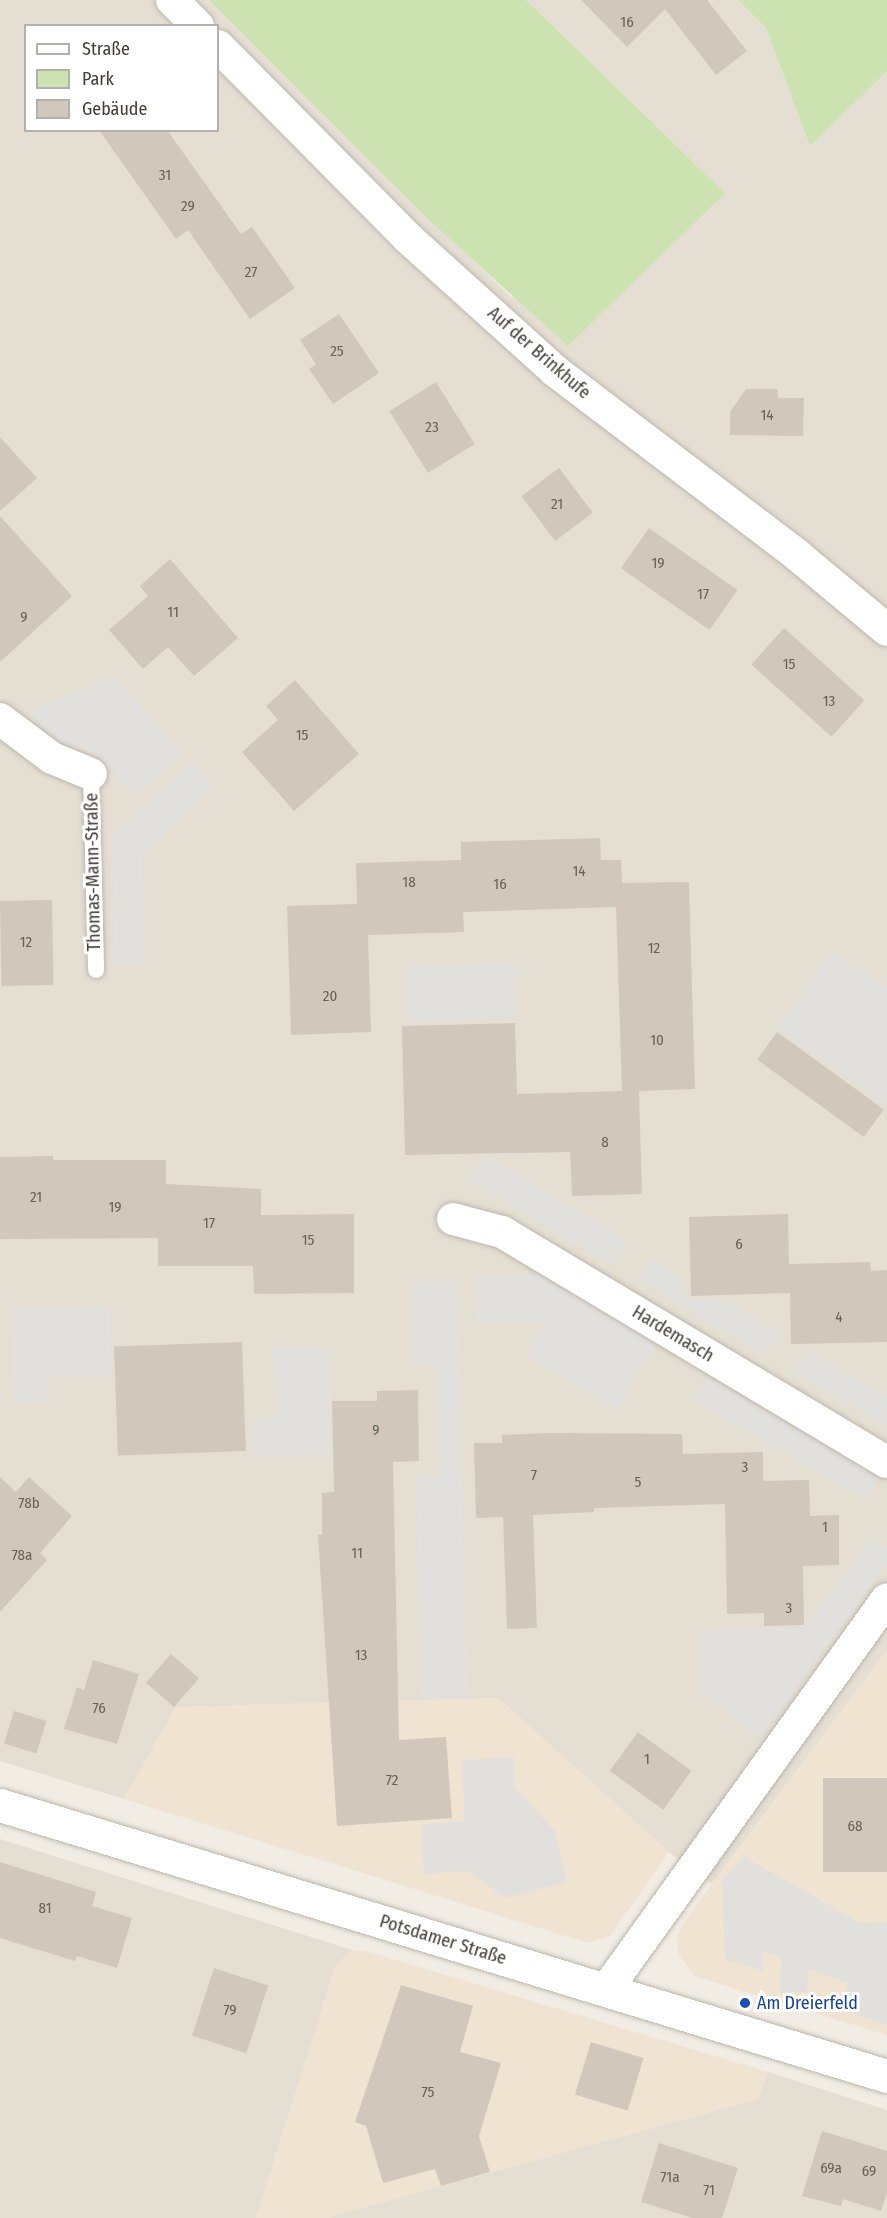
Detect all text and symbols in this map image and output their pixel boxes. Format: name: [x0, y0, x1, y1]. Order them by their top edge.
house number: 16: [620, 14, 634, 32]
legend: [24, 24, 219, 132]
text: Straße: [82, 38, 130, 60]
text: Park: [82, 68, 114, 90]
text: Gebäude: [82, 98, 147, 120]
house number: 31: [159, 167, 171, 185]
house number: 29: [181, 198, 195, 216]
house number: 27: [245, 264, 257, 282]
street label: Auf der Brinkhufe: [483, 302, 595, 404]
house number: 25: [330, 343, 344, 361]
house number: 14: [760, 407, 774, 425]
house number: 23: [425, 419, 439, 437]
house number: 21: [551, 496, 563, 514]
house number: 19: [651, 555, 665, 573]
house number: 17: [697, 586, 709, 604]
house number: 11: [167, 604, 179, 622]
house number: 9: [20, 609, 28, 627]
house number: 15: [783, 656, 795, 674]
house number: 13: [823, 693, 835, 711]
house number: 15: [296, 727, 308, 745]
street label: Thomas-Mann-Straße: [81, 793, 105, 951]
house number: 14: [572, 863, 586, 881]
house number: 18: [402, 874, 416, 892]
house number: 16: [493, 876, 507, 894]
house number: 12: [20, 934, 32, 952]
house number: 12: [648, 940, 660, 958]
house number: 20: [323, 988, 337, 1006]
house number: 10: [650, 1032, 664, 1050]
house number: 8: [601, 1134, 609, 1152]
house number: 21: [30, 1189, 42, 1207]
house number: 19: [108, 1199, 122, 1217]
house number: 17: [203, 1215, 215, 1233]
house number: 15: [302, 1232, 314, 1250]
house number: 6: [735, 1236, 743, 1254]
street label: Hardemasch: [628, 1301, 718, 1367]
house number: 4: [835, 1309, 843, 1327]
house number: 9: [372, 1422, 380, 1440]
house number: 3: [742, 1459, 748, 1477]
house number: 7: [531, 1467, 537, 1485]
house number: 5: [635, 1474, 641, 1492]
house number: 78b: [18, 1495, 40, 1513]
house number: 1: [822, 1519, 828, 1537]
house number: 11: [351, 1545, 363, 1563]
house number: 78a: [12, 1547, 32, 1565]
house number: 3: [786, 1600, 792, 1618]
house number: 13: [355, 1647, 367, 1665]
house number: 76: [92, 1700, 106, 1718]
house number: 1: [644, 1751, 650, 1769]
house number: 72: [386, 1772, 398, 1790]
house number: 68: [848, 1818, 862, 1836]
house number: 81: [39, 1900, 51, 1918]
street label: Potsdamer Straße: [377, 1910, 509, 1970]
place label: Am Dreierfeld: [757, 1992, 858, 2014]
marker: Am Dreierfeld: [738, 1996, 752, 2010]
house number: 79: [223, 2002, 237, 2020]
house number: 75: [422, 2084, 434, 2102]
house number: 69a: [820, 2160, 842, 2178]
house number: 69: [862, 2163, 876, 2181]
house number: 71a: [660, 2169, 680, 2187]
house number: 71: [703, 2182, 715, 2200]

